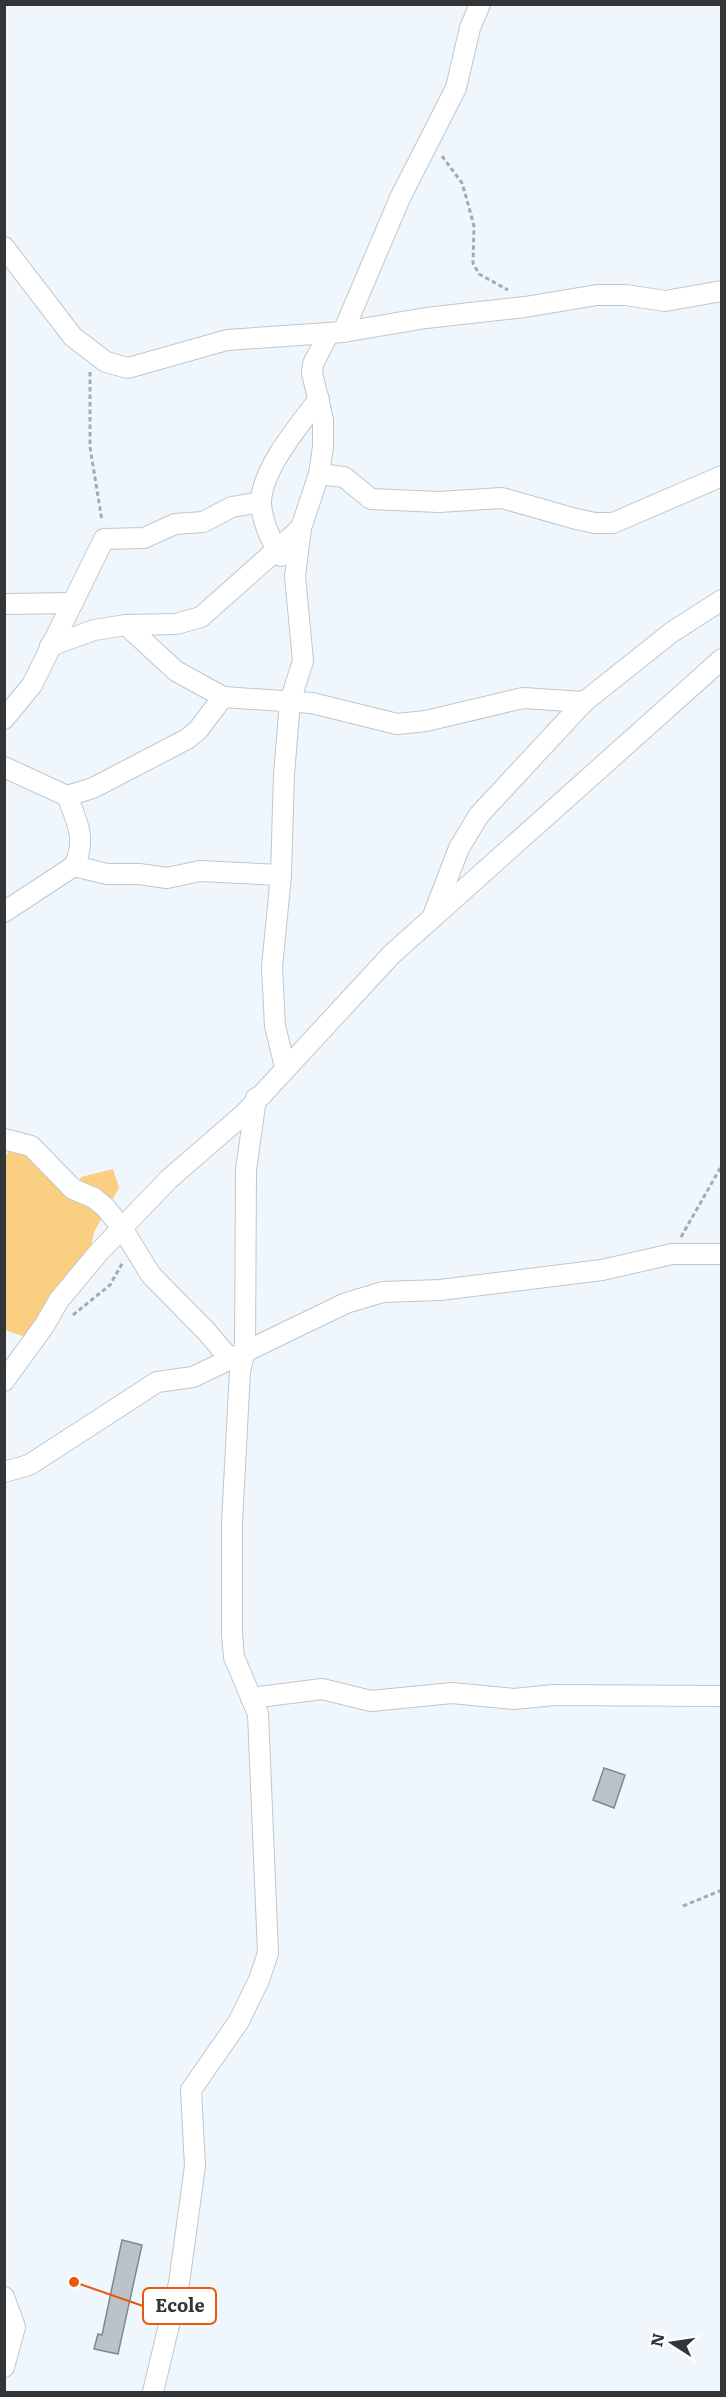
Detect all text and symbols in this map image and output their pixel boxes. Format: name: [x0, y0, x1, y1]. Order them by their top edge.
callout: Ecole: [143, 2288, 216, 2324]
text: Ecole: [155, 2291, 205, 2318]
north arrow: [642, 2313, 702, 2373]
text: N: [643, 2331, 669, 2349]

